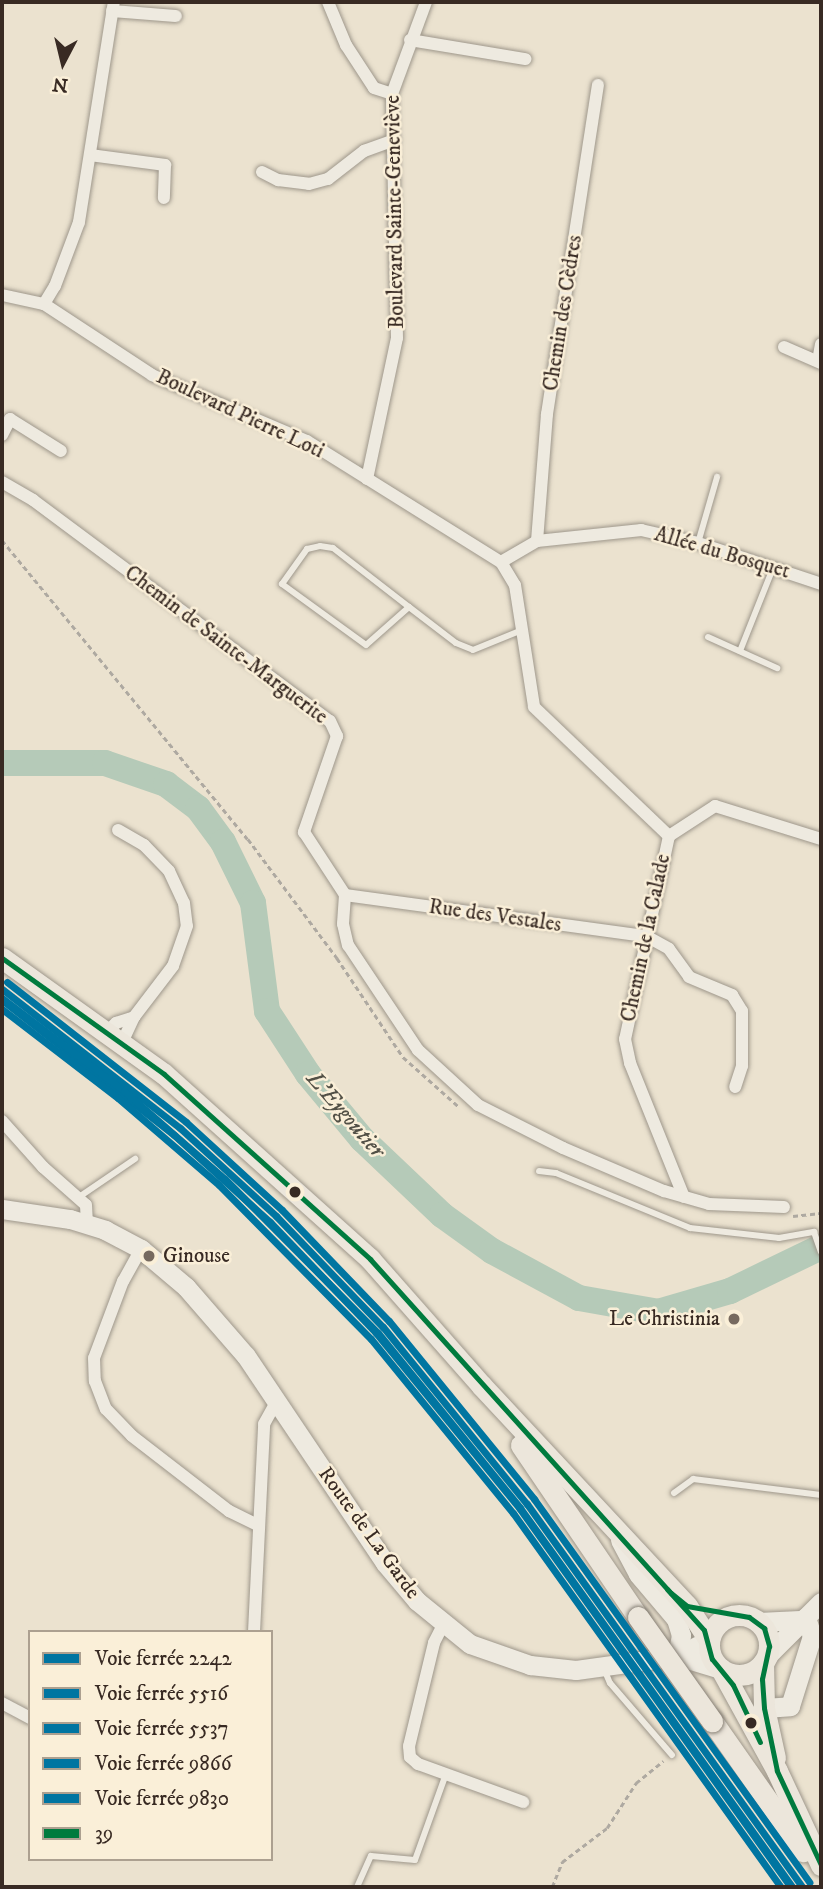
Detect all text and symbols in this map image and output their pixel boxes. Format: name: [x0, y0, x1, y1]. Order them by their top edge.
north arrow: [28, 28, 98, 98]
text: N: [51, 72, 70, 97]
street label: Boulevard Sainte-Geneviève: [380, 95, 410, 329]
street label: Chemin des Cèdres: [538, 233, 588, 393]
street label: Boulevard Pierre Loti: [152, 364, 328, 464]
street label: Allée du Bosquet: [652, 522, 792, 584]
street label: Chemin de Sainte-Marguerite: [120, 560, 332, 730]
street label: Chemin de la Calade: [616, 852, 676, 1024]
street label: Rue des Vestales: [427, 894, 563, 938]
water label: L'Eygoutier: [300, 1066, 390, 1164]
unlabelled marker: [288, 1185, 302, 1199]
place label: Ginouse: [163, 1243, 230, 1269]
marker: Ginouse: [141, 1248, 157, 1264]
place label: Le Christinia: [609, 1306, 720, 1332]
marker: Le Christinia: [726, 1311, 742, 1327]
street label: Route de La Garde: [313, 1462, 425, 1604]
legend: [28, 1630, 273, 1861]
text: Voie ferrée 2242: [95, 1646, 232, 1672]
text: Voie ferrée 5516: [95, 1681, 228, 1707]
text: Voie ferrée 5537: [95, 1716, 229, 1742]
unlabelled marker: [744, 1716, 758, 1730]
text: Voie ferrée 9866: [95, 1751, 232, 1777]
text: Voie ferrée 9830: [95, 1786, 229, 1812]
text: 39: [95, 1821, 113, 1847]

